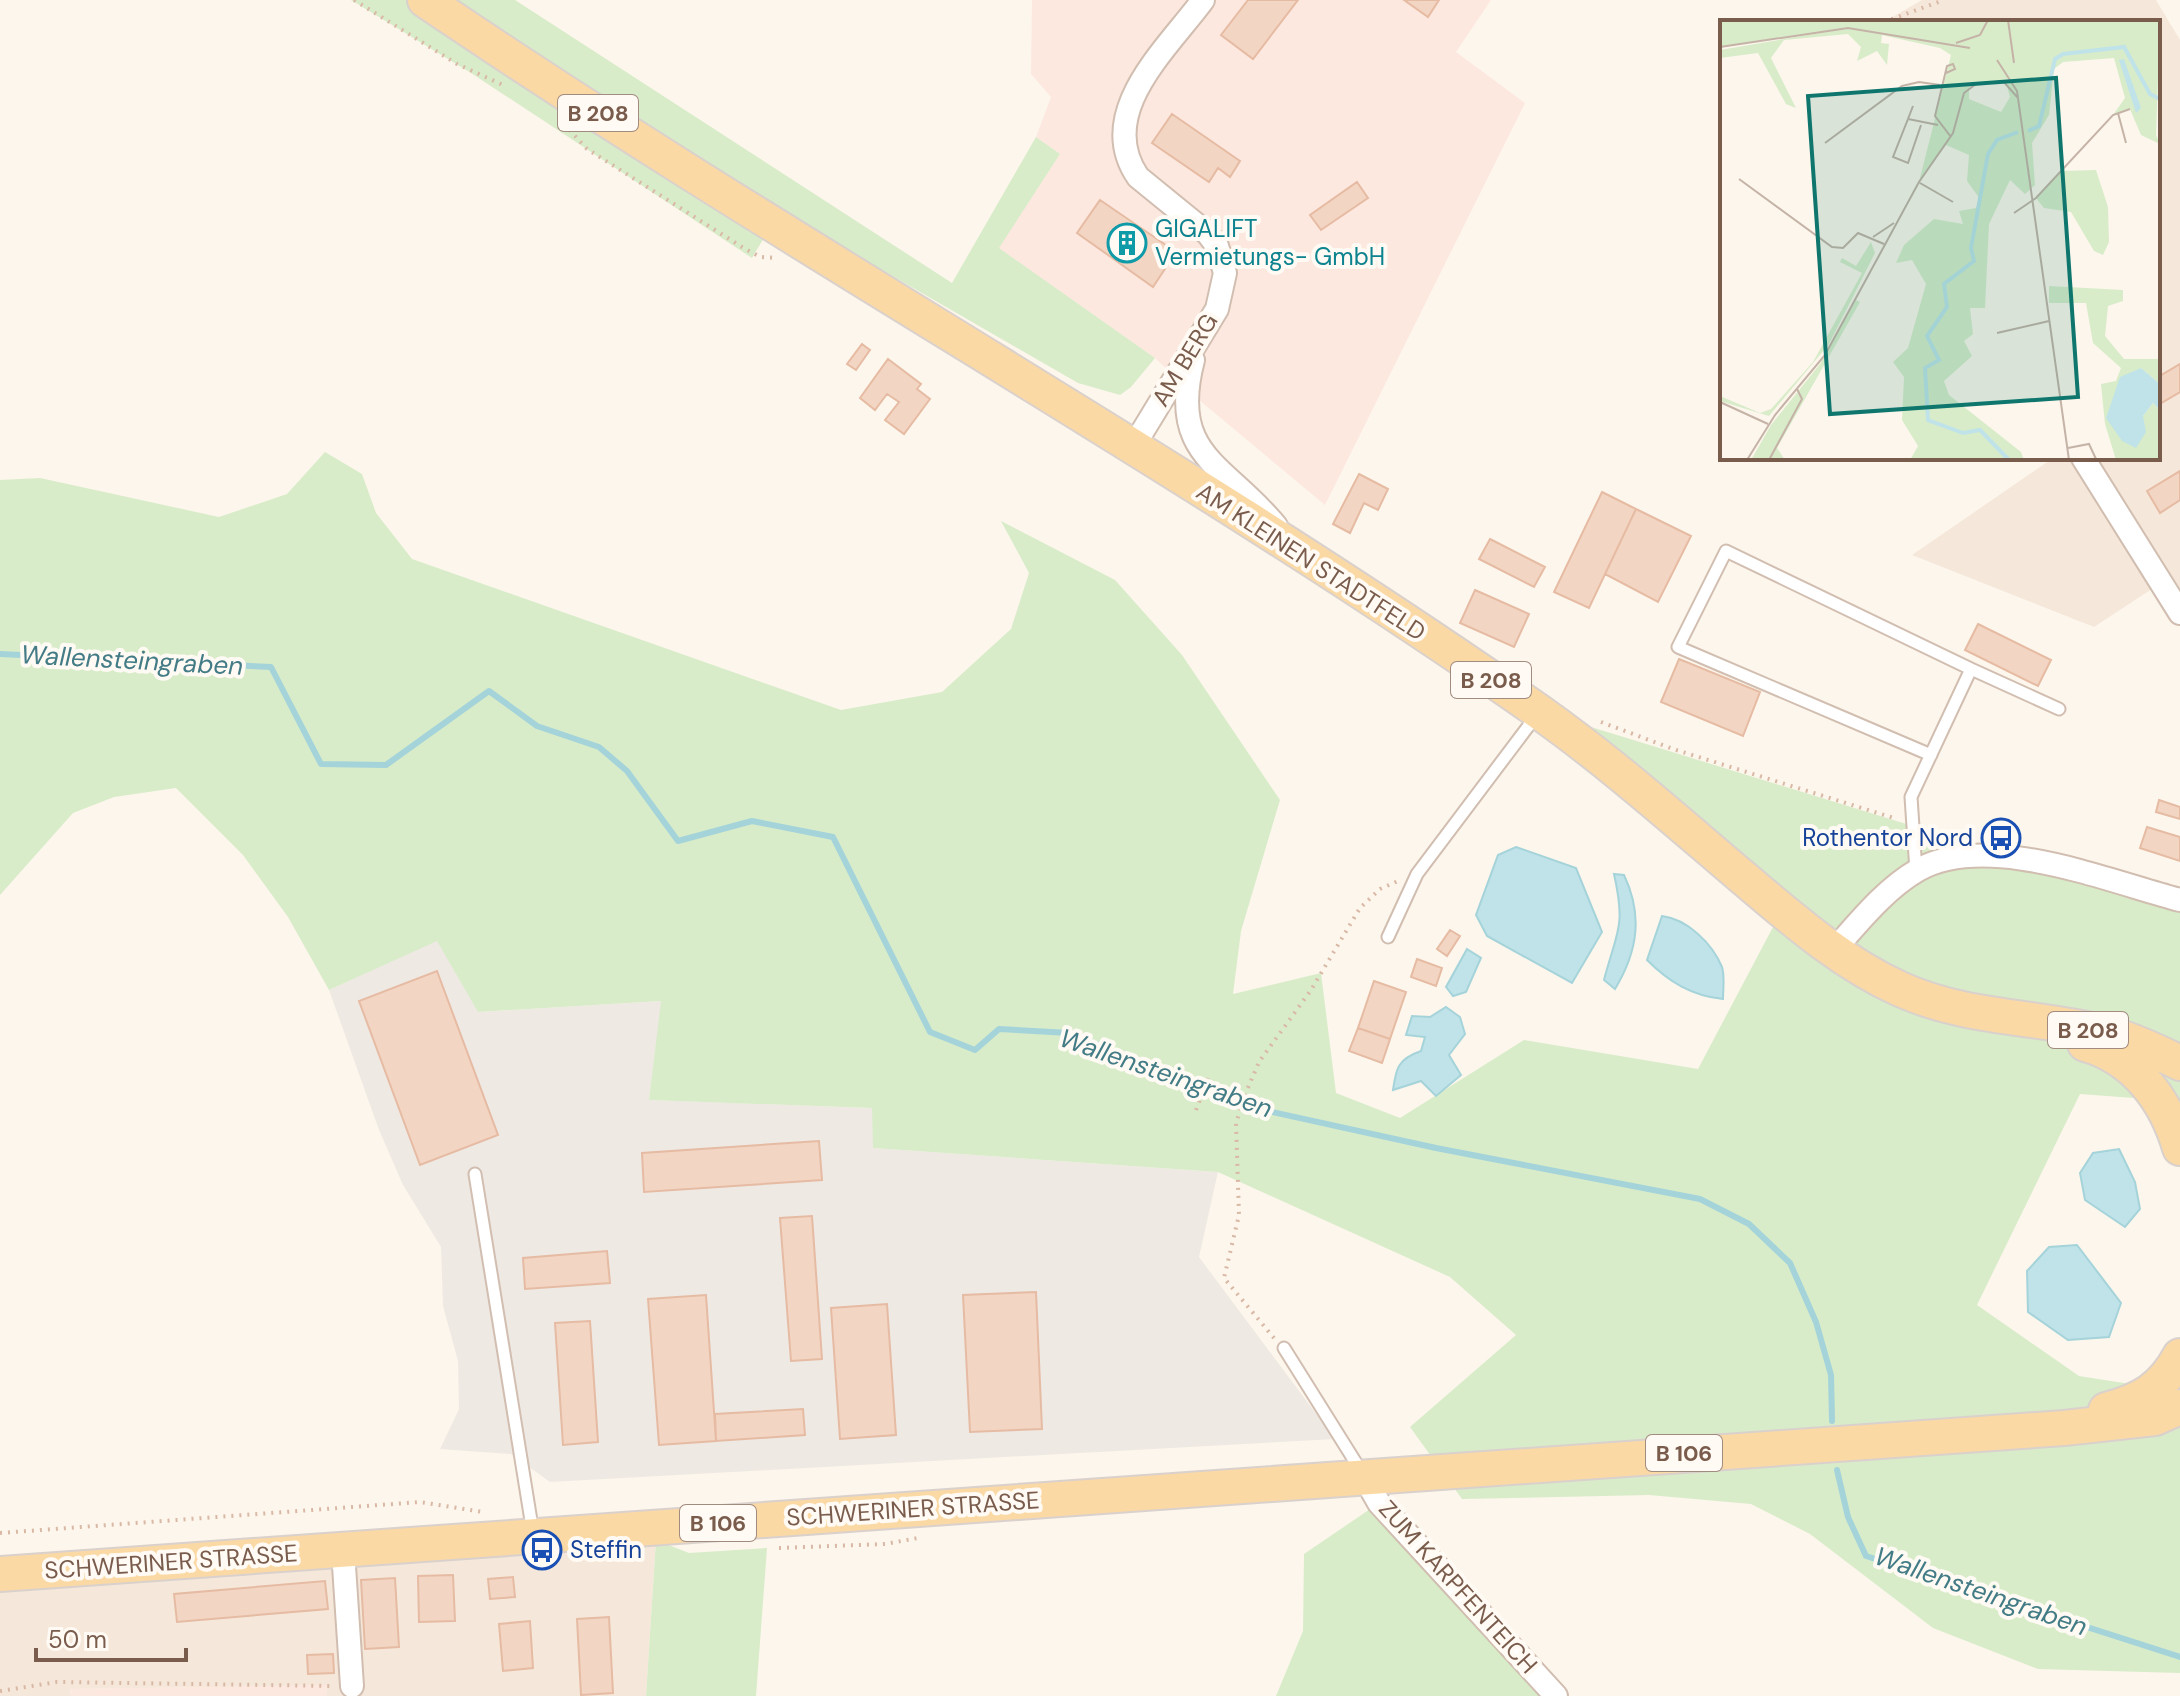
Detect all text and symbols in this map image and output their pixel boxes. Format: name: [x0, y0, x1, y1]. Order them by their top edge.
inset map: [1720, 20, 2160, 460]
road number: B 208: [558, 95, 638, 131]
place label: GIGALIFT Vermietungs- GmbH: [1155, 213, 1385, 272]
building icon: GIGALIFT Vermietungs- GmbH: [1106, 222, 1148, 264]
street label: AM BERG: [1145, 308, 1224, 412]
street label: AM KLEINEN STADTFELD: [1191, 476, 1432, 647]
water label: Wallensteingraben: [20, 637, 244, 683]
road number: B 208: [1451, 662, 1531, 698]
bus stop icon: Rothentor Nord: [1980, 817, 2022, 859]
place label: Rothentor Nord: [1802, 822, 1973, 853]
road number: B 208: [2048, 1012, 2128, 1048]
water label: Wallensteingraben: [1055, 1021, 1277, 1125]
road number: B 106: [1646, 1435, 1722, 1471]
street label: SCHWERINER STRASSE: [785, 1484, 1040, 1533]
street label: ZUM KARPFENTEICH: [1372, 1494, 1544, 1680]
road number: B 106: [680, 1505, 756, 1541]
bus stop icon: Steffin: [521, 1529, 563, 1571]
place label: Steffin: [570, 1534, 642, 1565]
street label: SCHWERINER STRASSE: [43, 1537, 298, 1586]
water label: Wallensteingraben: [1870, 1539, 2092, 1643]
scale bar: [36, 1612, 186, 1662]
text: 50 m: [48, 1624, 107, 1655]

